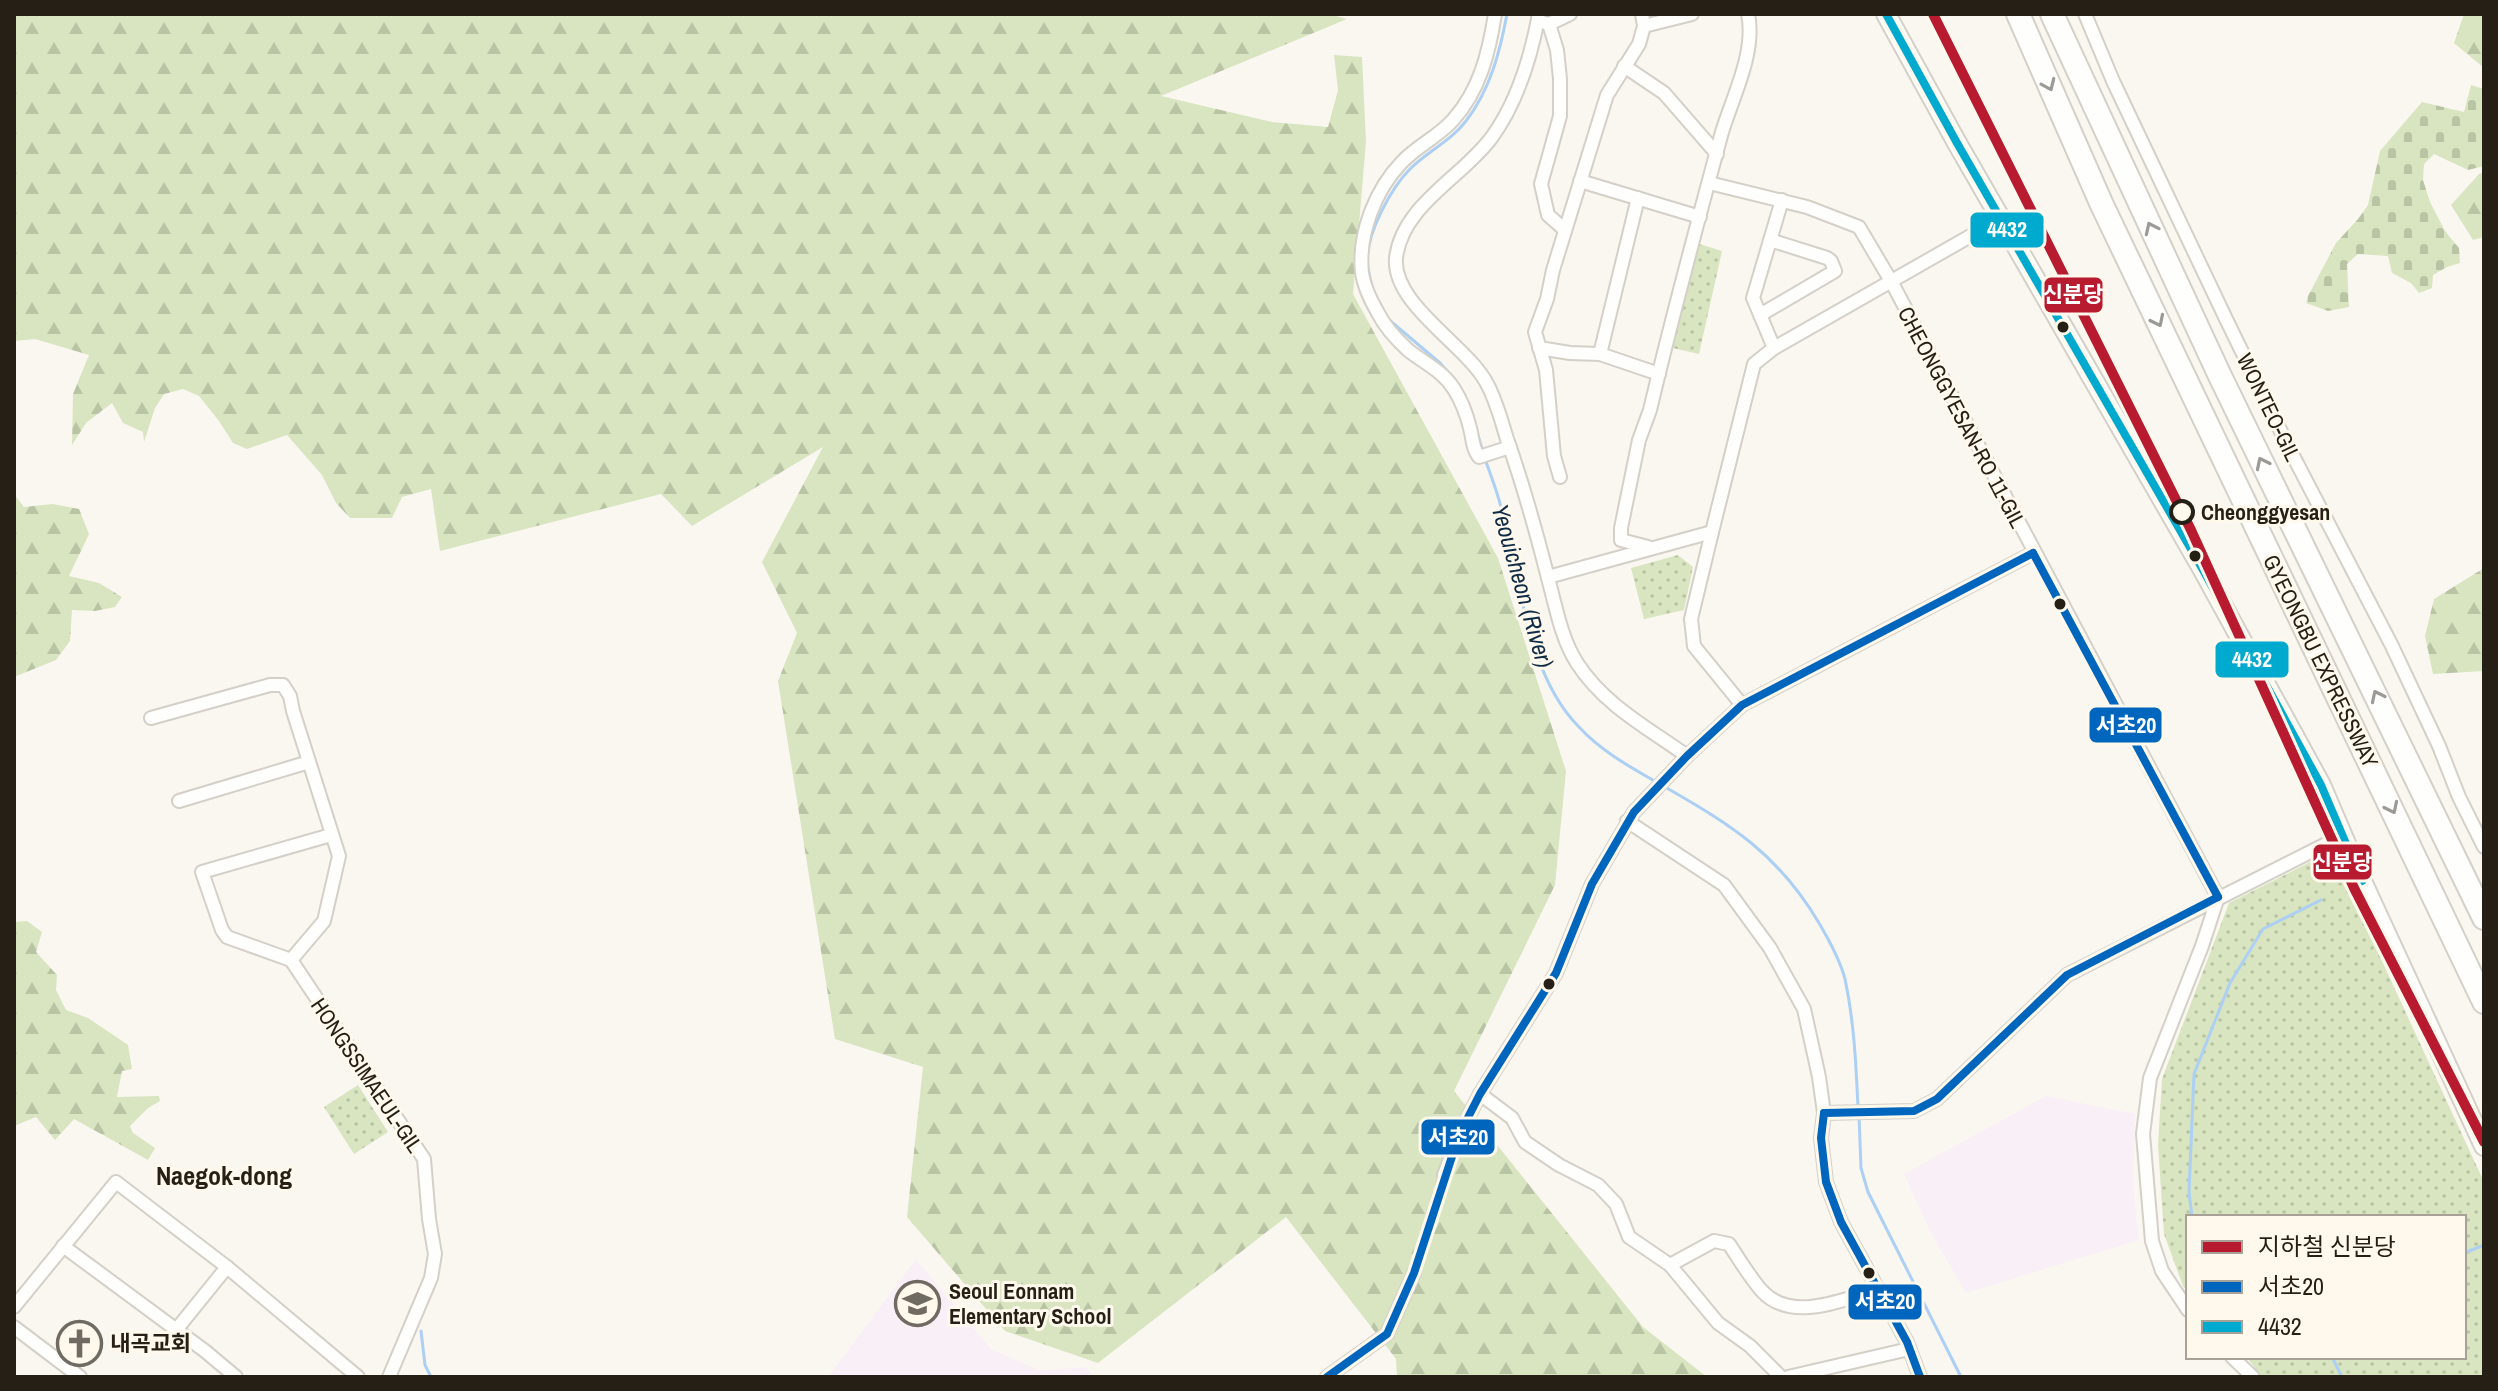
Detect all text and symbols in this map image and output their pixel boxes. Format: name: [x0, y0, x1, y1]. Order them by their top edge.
one-way arrow: [2040, 77, 2056, 92]
line badge: 4432: [1969, 211, 2045, 249]
text: 4432: [1987, 214, 2027, 244]
one-way arrow: [2145, 222, 2161, 237]
line badge: 신분당: [2043, 276, 2104, 314]
text: 신분당: [2043, 279, 2103, 309]
street label: CHEONGGYESAN-RO 11-GIL: [1891, 301, 2033, 533]
one-way arrow: [2148, 313, 2164, 328]
unlabelled marker: [2055, 319, 2071, 335]
street label: WONTEO-GIL: [2230, 348, 2308, 466]
one-way arrow: [2256, 457, 2272, 472]
place label: Cheonggyesan: [2201, 497, 2330, 527]
marker: Cheonggyesan: [2170, 500, 2194, 524]
water label: Yeouicheon (River): [1484, 501, 1562, 671]
unlabelled marker: [2187, 548, 2203, 564]
street label: GYEONGBU EXPRESSWAY: [2256, 549, 2386, 773]
unlabelled marker: [2052, 596, 2068, 612]
line badge: 4432: [2214, 640, 2290, 679]
text: 4432: [2232, 644, 2272, 674]
one-way arrow: [2371, 690, 2387, 705]
line badge: 서초20: [2088, 706, 2163, 744]
text: 서초20: [2096, 710, 2156, 740]
one-way arrow: [2382, 800, 2398, 815]
line badge: 신분당: [2312, 843, 2373, 881]
text: 신분당: [2312, 847, 2372, 877]
unlabelled marker: [1541, 976, 1557, 992]
street label: HONGSSIMAEUL-GIL: [304, 992, 430, 1158]
line badge: 서초20: [1420, 1118, 1496, 1156]
text: 서초20: [1428, 1122, 1488, 1152]
district label: Naegok-dong: [156, 1158, 292, 1193]
legend: [2186, 1215, 2466, 1359]
text: 지하철 신분당: [2258, 1230, 2396, 1262]
unlabelled marker: [1861, 1265, 1877, 1281]
text: 서초20: [2258, 1270, 2324, 1302]
place label: Seoul Eonnam Elementary School: [949, 1276, 1111, 1331]
school or university icon: Seoul Eonnam Elementary School: [894, 1280, 942, 1328]
line badge: 서초20: [1847, 1283, 1923, 1321]
text: 서초20: [1855, 1286, 1915, 1316]
text: 4432: [2258, 1310, 2302, 1342]
church icon: 내곡교회: [55, 1319, 103, 1367]
place label: 내곡교회: [110, 1328, 191, 1358]

